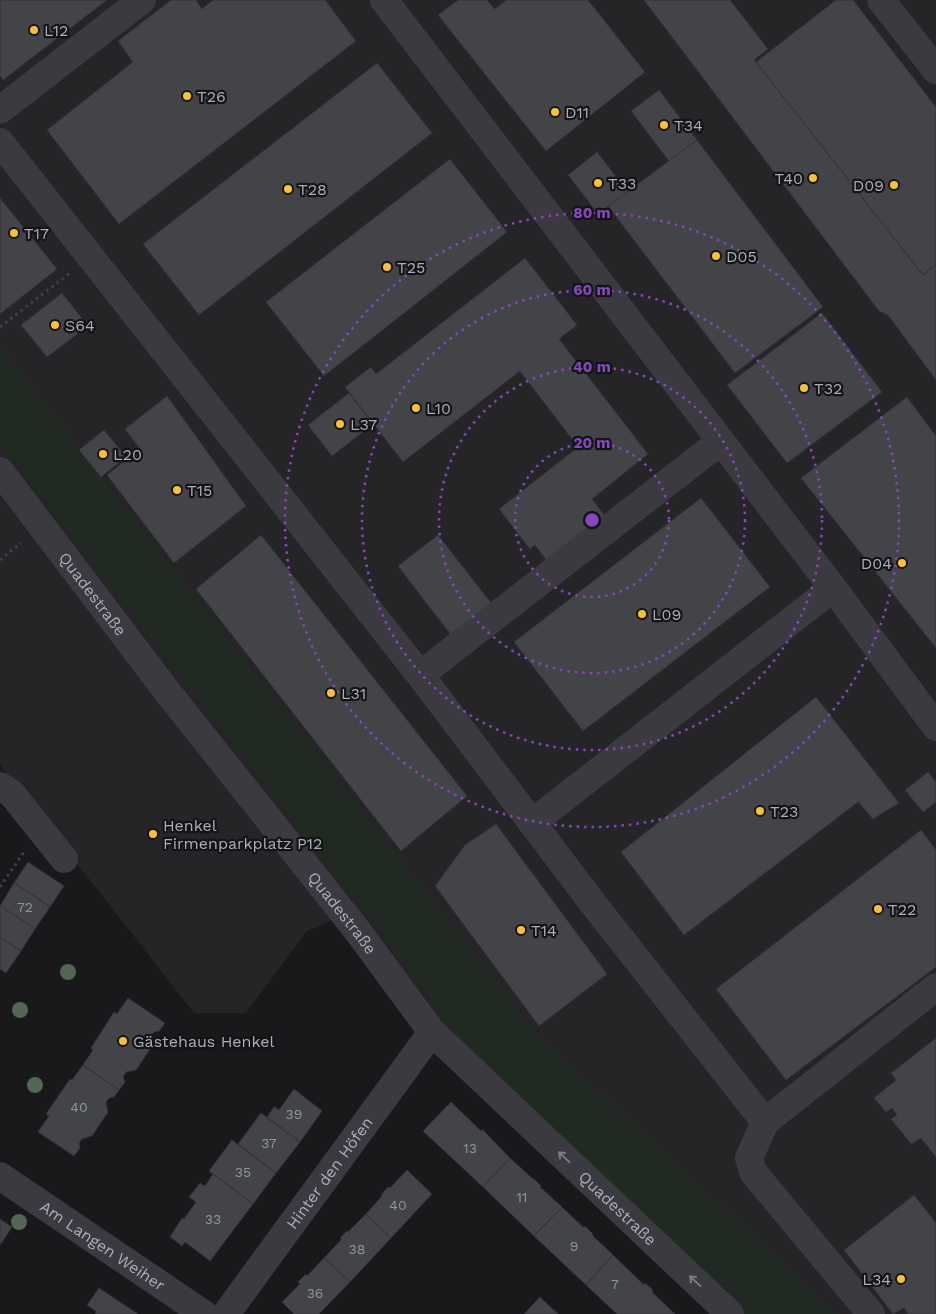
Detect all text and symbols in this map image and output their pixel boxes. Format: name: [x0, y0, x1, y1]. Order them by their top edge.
place label: L12: [44, 21, 68, 40]
marker: L12: [28, 24, 40, 36]
place label: T26: [197, 87, 226, 106]
marker: T26: [181, 90, 193, 102]
place label: D11: [565, 103, 589, 122]
marker: D11: [549, 106, 561, 118]
place label: T34: [674, 116, 703, 135]
marker: T34: [658, 119, 670, 131]
place label: T40: [775, 169, 803, 188]
marker: T40: [807, 172, 819, 184]
place label: T33: [608, 174, 636, 193]
place label: D09: [853, 176, 884, 195]
marker: T33: [592, 177, 604, 189]
marker: D09: [888, 179, 900, 191]
place label: T28: [298, 180, 327, 199]
marker: T28: [282, 183, 294, 195]
text: 80 m: [573, 204, 611, 222]
place label: T17: [24, 224, 49, 243]
marker: T17: [8, 227, 20, 239]
place label: D05: [726, 247, 757, 266]
marker: D05: [710, 250, 722, 262]
place label: T25: [397, 258, 425, 277]
marker: T25: [381, 261, 393, 273]
text: 60 m: [573, 281, 611, 299]
place label: S64: [65, 316, 95, 335]
marker: S64: [49, 319, 61, 331]
text: 40 m: [573, 358, 611, 376]
place label: T32: [814, 379, 842, 398]
marker: T32: [798, 382, 810, 394]
place label: L10: [426, 399, 451, 418]
marker: L10: [410, 402, 422, 414]
place label: L37: [350, 415, 377, 434]
marker: L37: [334, 418, 346, 430]
text: 20 m: [573, 434, 611, 452]
place label: L20: [113, 445, 142, 464]
marker: L20: [97, 448, 109, 460]
place label: T15: [187, 481, 212, 500]
marker: T15: [171, 484, 183, 496]
centre of rings: [583, 511, 601, 529]
street label: Quadestraße: [55, 548, 131, 639]
place label: D04: [861, 554, 892, 573]
marker: D04: [896, 557, 908, 569]
place label: L09: [652, 605, 681, 624]
marker: L09: [636, 608, 648, 620]
place label: L31: [341, 684, 366, 703]
marker: L31: [325, 687, 337, 699]
place label: T23: [770, 802, 798, 821]
marker: T23: [754, 805, 766, 817]
place label: Henkel Firmenparkplatz P12: [163, 816, 322, 853]
marker: Henkel Firmenparkplatz P12: [147, 828, 159, 840]
street label: Quadestraße: [304, 867, 381, 958]
house number: 72: [17, 899, 33, 915]
place label: T22: [888, 900, 916, 919]
marker: T22: [872, 903, 884, 915]
place label: T14: [531, 921, 557, 940]
marker: T14: [515, 924, 527, 936]
place label: Gästehaus Henkel: [133, 1032, 274, 1051]
marker: Gästehaus Henkel: [117, 1035, 129, 1047]
house number: 40: [70, 1099, 88, 1115]
house number: 39: [286, 1106, 302, 1122]
street label: Hinter den Höfen: [282, 1113, 377, 1233]
house number: 37: [261, 1135, 277, 1151]
house number: 13: [463, 1140, 477, 1156]
one-way arrow: [557, 1151, 570, 1163]
house number: 35: [235, 1164, 251, 1180]
street label: Quadestraße: [575, 1167, 661, 1249]
house number: 11: [517, 1189, 527, 1205]
street label: Am Langen Weiher: [37, 1197, 169, 1295]
house number: 40: [389, 1197, 407, 1213]
house number: 33: [205, 1211, 221, 1227]
house number: 9: [570, 1238, 578, 1254]
house number: 38: [349, 1241, 365, 1257]
place label: L34: [862, 1270, 891, 1289]
marker: L34: [895, 1273, 907, 1285]
one-way arrow: [688, 1275, 701, 1287]
house number: 7: [611, 1276, 619, 1292]
house number: 36: [307, 1285, 323, 1301]

